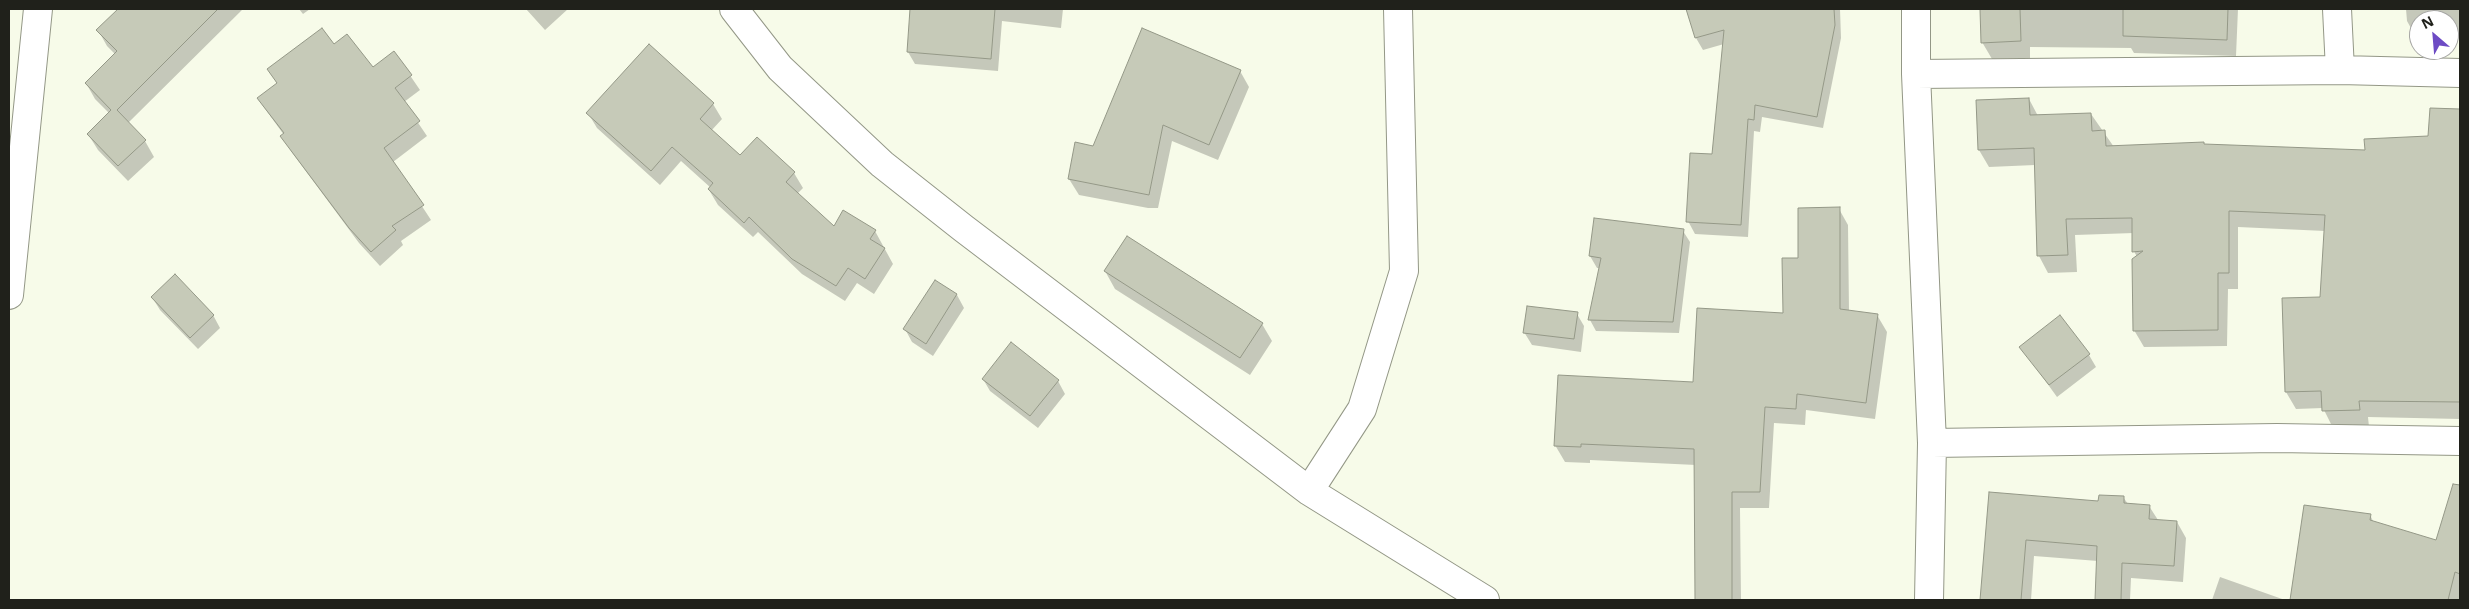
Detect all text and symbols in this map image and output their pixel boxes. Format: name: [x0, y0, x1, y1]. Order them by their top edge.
north arrow: [2409, 10, 2459, 60]
text: N: [2418, 11, 2437, 33]

